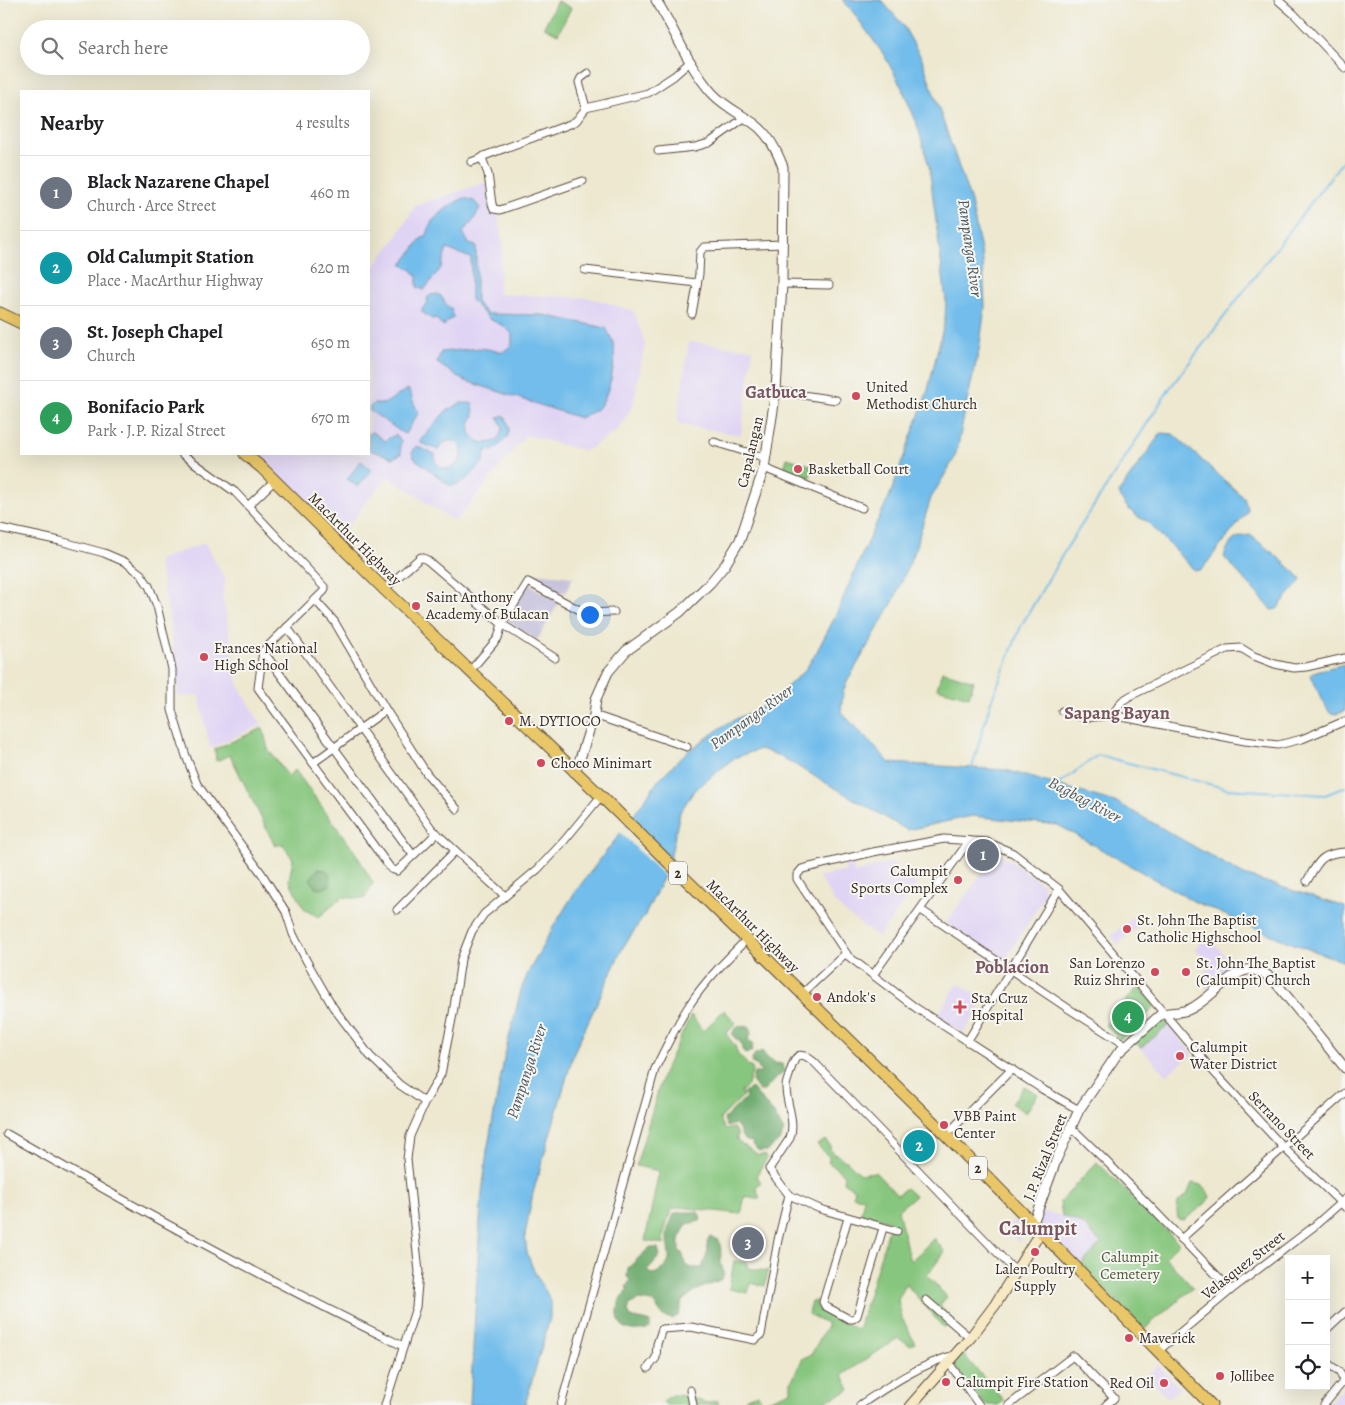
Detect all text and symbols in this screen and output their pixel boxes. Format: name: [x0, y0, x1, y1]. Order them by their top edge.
search box: [20, 20, 370, 75]
icon: search: [38, 34, 66, 62]
text: Search here: [78, 35, 168, 61]
text: Nearby: [40, 109, 103, 137]
text: 4 results: [296, 112, 350, 134]
text: Black Nazarene Chapel: [87, 169, 269, 195]
text: 1: [53, 182, 59, 204]
text: 460 m: [310, 182, 350, 204]
text: Church · Arce Street: [87, 195, 216, 217]
water label: Pampanga River: [952, 198, 988, 299]
text: Old Calumpit Station: [87, 244, 254, 270]
text: 2: [52, 257, 60, 279]
text: 620 m: [310, 257, 350, 279]
text: Place · MacArthur Highway: [87, 270, 263, 292]
text: St. Joseph Chapel: [87, 319, 223, 345]
text: 3: [53, 332, 59, 354]
text: 650 m: [311, 332, 350, 354]
text: Church: [87, 345, 136, 367]
place label: United Methodist Church: [866, 377, 977, 414]
district label: Gatbuca: [745, 380, 807, 404]
marker: United Methodist Church: [850, 390, 862, 402]
text: Bonifacio Park: [87, 394, 204, 420]
text: 4: [52, 407, 60, 429]
text: 670 m: [311, 407, 350, 429]
street label: Capalangan: [732, 414, 768, 490]
text: Park · J.P. Rizal Street: [87, 420, 226, 442]
place label: Basketball Court: [808, 459, 909, 479]
marker: Basketball Court: [792, 463, 804, 475]
street label: MacArthur Highway: [304, 488, 406, 590]
place label: Saint Anthony Academy of Bulacan: [425, 587, 549, 624]
marker: Saint Anthony Academy of Bulacan: [410, 600, 422, 612]
your location: [577, 602, 603, 628]
place label: Frances National High School: [214, 638, 317, 675]
marker: Frances National High School: [198, 651, 210, 663]
water label: Pampanga River: [705, 679, 798, 755]
district label: Sapang Bayan: [1064, 701, 1170, 725]
place label: M. DYTIOCO: [519, 711, 601, 731]
marker: M. DYTIOCO: [503, 715, 515, 727]
place label: Choco Minimart: [551, 753, 652, 773]
marker: Choco Minimart: [535, 757, 547, 769]
water label: Bagbag River: [1044, 772, 1125, 828]
pin: 1: [967, 836, 999, 874]
road number: 2: [669, 861, 687, 884]
place label: Calumpit Sports Complex: [851, 861, 948, 898]
marker: Calumpit Sports Complex: [952, 874, 964, 886]
street label: MacArthur Highway: [702, 875, 804, 977]
place label: St. John The Baptist Catholic Highschool: [1137, 910, 1261, 947]
marker: St. John The Baptist Catholic Highschool: [1121, 923, 1133, 935]
place label: San Lorenzo Ruiz Shrine: [1069, 953, 1145, 990]
place label: St. John The Baptist (Calumpit) Church: [1196, 953, 1316, 990]
district label: Poblacion: [975, 955, 1049, 979]
marker: San Lorenzo Ruiz Shrine: [1149, 966, 1161, 978]
marker: St. John The Baptist (Calumpit) Church: [1180, 966, 1192, 978]
place label: Andok's: [826, 987, 876, 1007]
place label: Sta. Cruz Hospital: [971, 988, 1028, 1025]
marker: Andok's: [811, 991, 823, 1003]
pin: 4: [1112, 998, 1144, 1036]
marker: Sta. Cruz Hospital: [953, 1000, 967, 1014]
water label: Pampanga River: [501, 1021, 553, 1121]
place label: Calumpit Water District: [1189, 1037, 1277, 1074]
marker: Calumpit Water District: [1174, 1050, 1186, 1062]
street label: Serrano Street: [1244, 1086, 1320, 1164]
place label: VBB Paint Center: [953, 1106, 1016, 1143]
street label: J.P. Rizal Street: [1018, 1110, 1072, 1204]
marker: VBB Paint Center: [938, 1119, 950, 1131]
pin: 2: [903, 1127, 935, 1165]
road number: 2: [969, 1156, 987, 1180]
district label: Calumpit: [999, 1215, 1077, 1242]
pin: 3: [732, 1224, 764, 1262]
street label: Velasquez Street: [1196, 1226, 1289, 1305]
marker: Lalen Poultry Supply: [1029, 1246, 1041, 1258]
park label: Calumpit Cemetery: [1100, 1247, 1160, 1284]
map controls: [1285, 1255, 1330, 1390]
button: +: [1285, 1255, 1330, 1300]
place label: Lalen Poultry Supply: [995, 1259, 1076, 1296]
button: −: [1285, 1300, 1330, 1345]
place label: Maverick: [1139, 1328, 1196, 1348]
marker: Maverick: [1123, 1332, 1135, 1344]
button: locate: [1285, 1345, 1330, 1390]
place label: Jollibee: [1230, 1366, 1275, 1386]
marker: Jollibee: [1214, 1370, 1226, 1382]
place label: Calumpit Fire Station: [956, 1372, 1088, 1392]
place label: Red Oil: [1109, 1373, 1154, 1393]
marker: Calumpit Fire Station: [940, 1376, 952, 1388]
marker: Red Oil: [1158, 1377, 1170, 1389]

